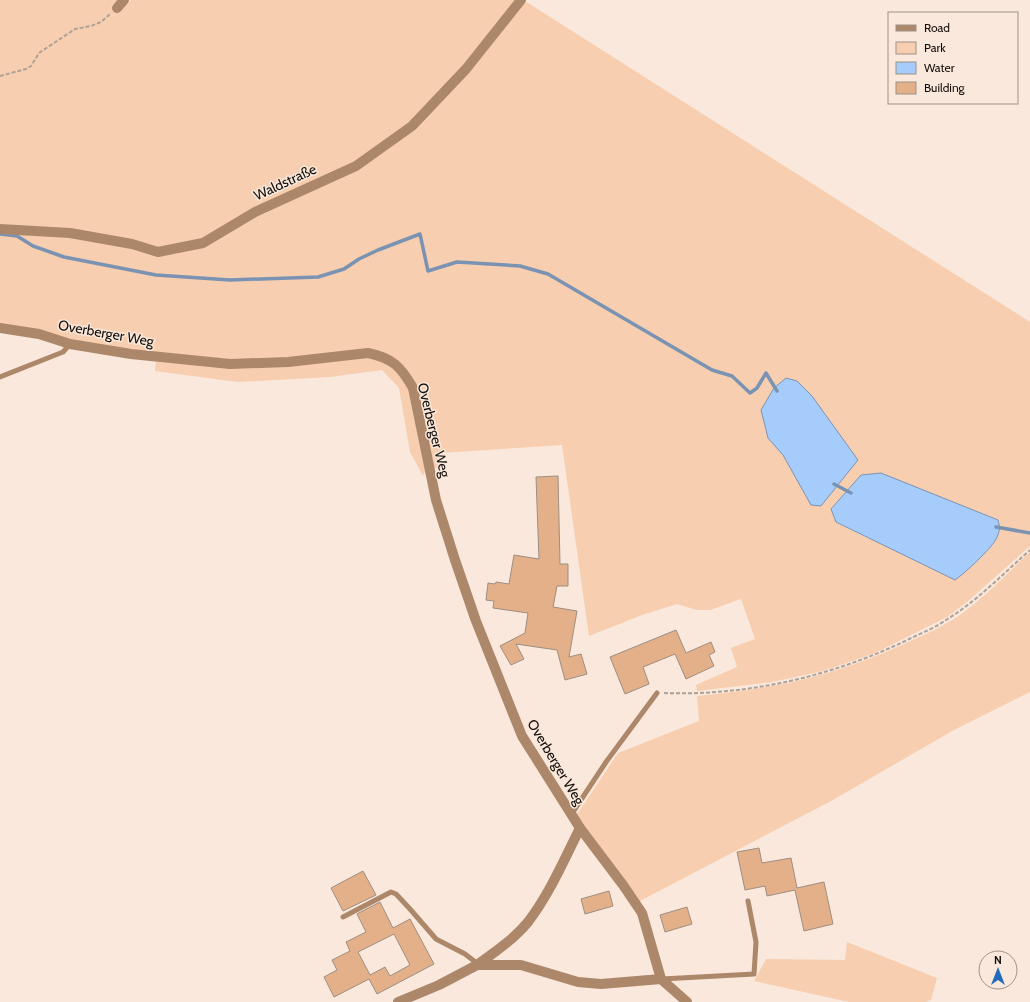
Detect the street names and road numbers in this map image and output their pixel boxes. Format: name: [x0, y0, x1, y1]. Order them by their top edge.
street label: Waldstraße: [251, 160, 319, 204]
street label: Overberger Weg: [57, 316, 156, 350]
street label: Overberger Weg: [414, 381, 455, 480]
street label: Overberger Weg: [523, 716, 589, 809]

